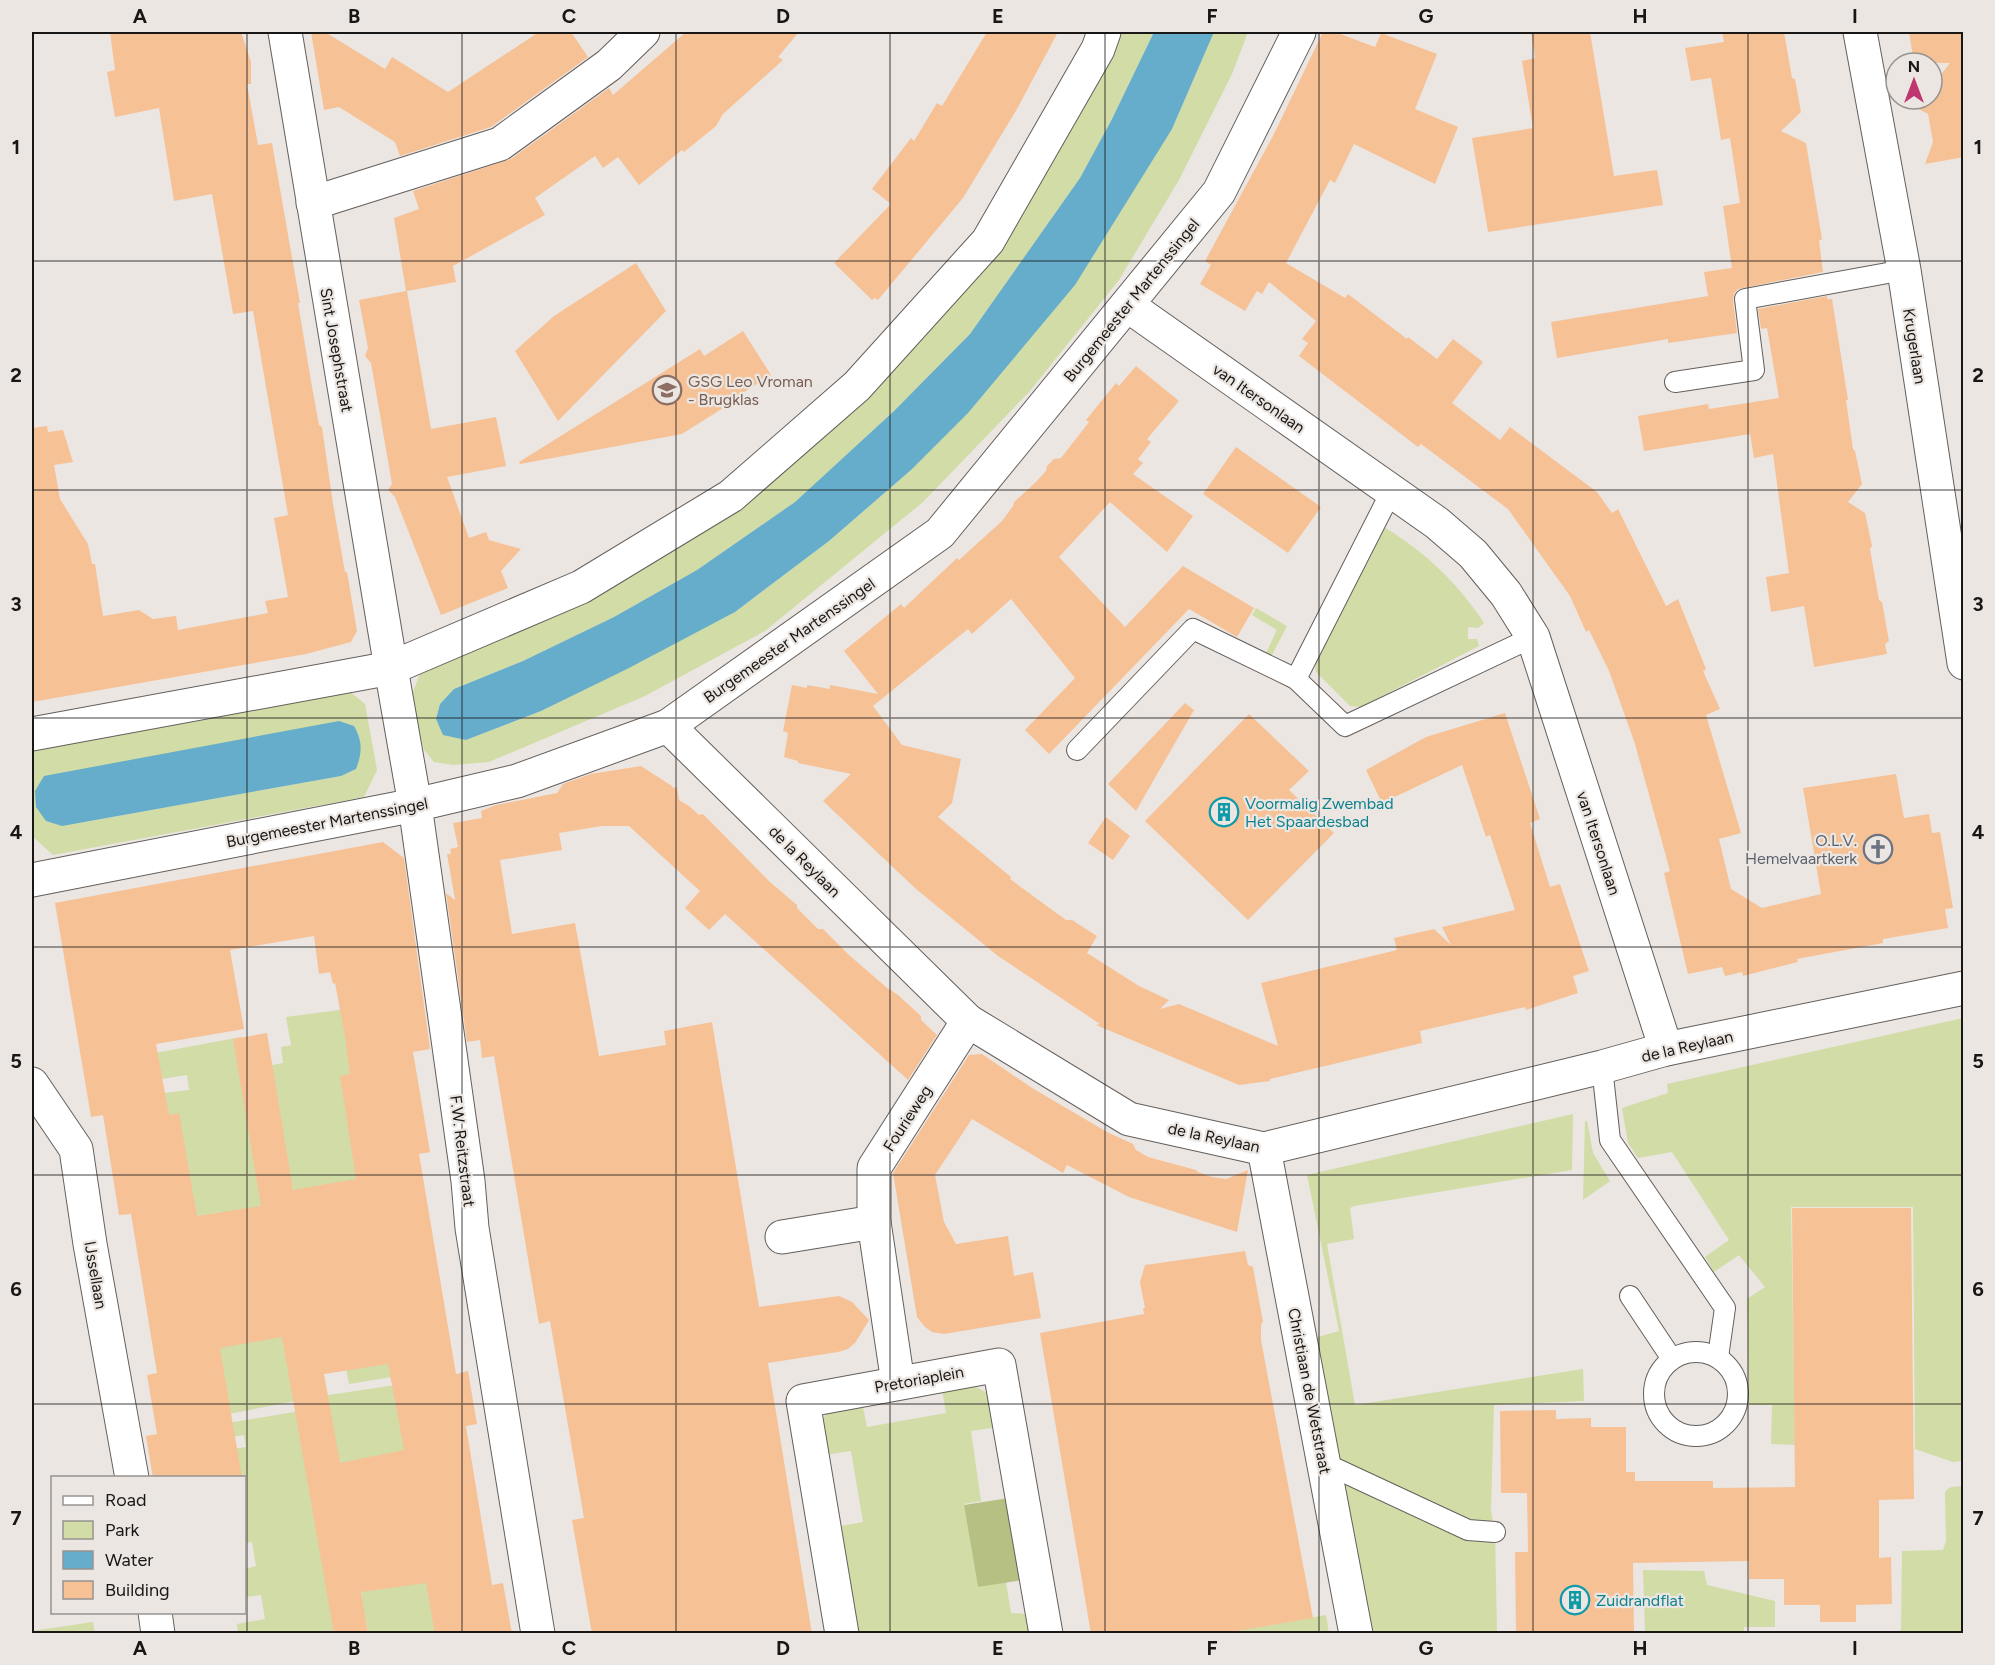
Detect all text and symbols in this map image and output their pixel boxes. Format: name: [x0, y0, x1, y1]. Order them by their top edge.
text: A: [133, 4, 148, 28]
text: B: [348, 4, 360, 28]
text: C: [562, 4, 576, 28]
text: D: [776, 4, 790, 28]
text: E: [992, 4, 1004, 28]
text: F: [1206, 4, 1218, 28]
text: G: [1419, 4, 1434, 28]
text: H: [1633, 4, 1648, 28]
text: I: [1852, 4, 1858, 28]
north arrow: [1884, 51, 1944, 111]
text: N: [1908, 57, 1920, 76]
text: 1: [12, 135, 20, 159]
text: 1: [1974, 135, 1982, 159]
street label: Burgemeester Martenssingel: [1060, 215, 1203, 386]
street label: Sint Josephstraat: [316, 286, 357, 414]
street label: Krugerlaan: [1899, 307, 1930, 385]
street label: van Itersonlaan: [1209, 360, 1308, 437]
text: 2: [10, 363, 22, 387]
text: 2: [1972, 363, 1984, 387]
place label: GSG Leo Vroman - Brugklas: [688, 372, 813, 409]
school or university icon: GSG Leo Vroman - Brugklas: [651, 374, 683, 406]
street label: Burgemeester Martenssingel: [700, 574, 879, 707]
text: 3: [10, 592, 22, 616]
text: 3: [1972, 592, 1984, 616]
street label: van Itersonlaan: [1573, 789, 1624, 898]
street label: Burgemeester Martenssingel: [225, 794, 429, 851]
place label: Voormalig Zwembad Het Spaardesbad: [1245, 794, 1394, 831]
building icon: Voormalig Zwembad Het Spaardesbad: [1208, 796, 1240, 828]
text: 4: [10, 820, 23, 844]
text: 4: [1972, 820, 1985, 844]
street label: de la Reylaan: [765, 822, 844, 901]
place label: O.L.V. Hemelvaartkerk: [1745, 831, 1857, 868]
church icon: O.L.V. Hemelvaartkerk: [1862, 833, 1894, 865]
street label: de la Reylaan: [1639, 1027, 1735, 1066]
text: 5: [10, 1049, 22, 1073]
text: 5: [1972, 1049, 1984, 1073]
street label: Fourieweg: [879, 1082, 936, 1155]
street label: F.W. Reitzstraat: [446, 1094, 479, 1208]
street label: de la Reylaan: [1166, 1118, 1262, 1157]
street label: IJssellaan: [80, 1240, 111, 1311]
text: 6: [10, 1277, 22, 1301]
text: 6: [1972, 1277, 1984, 1301]
street label: Christiaan de Wetstraat: [1284, 1306, 1335, 1476]
street label: Pretoriaplein: [873, 1362, 965, 1397]
legend: [51, 1476, 246, 1614]
text: Road: [105, 1489, 146, 1511]
text: 7: [10, 1506, 22, 1530]
text: 7: [1972, 1506, 1984, 1530]
text: Park: [105, 1519, 140, 1541]
text: Water: [105, 1549, 153, 1571]
text: Building: [105, 1579, 170, 1601]
building icon: Zuidrandflat: [1559, 1584, 1591, 1616]
place label: Zuidrandflat: [1596, 1591, 1684, 1610]
text: A: [133, 1636, 148, 1660]
text: B: [348, 1636, 360, 1660]
text: C: [562, 1636, 576, 1660]
text: D: [776, 1636, 790, 1660]
text: E: [992, 1636, 1004, 1660]
text: F: [1206, 1636, 1218, 1660]
text: G: [1419, 1636, 1434, 1660]
text: H: [1633, 1636, 1648, 1660]
text: I: [1852, 1636, 1858, 1660]

